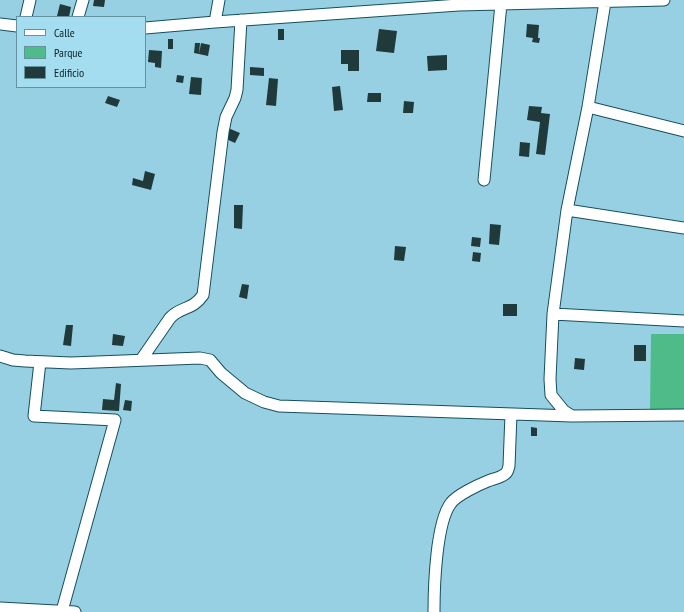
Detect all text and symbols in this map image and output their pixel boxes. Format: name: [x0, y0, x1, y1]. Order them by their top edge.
legend: [16, 16, 146, 88]
text: Calle: [54, 25, 75, 40]
text: Parque: [54, 45, 83, 60]
text: Edificio: [54, 65, 84, 80]

